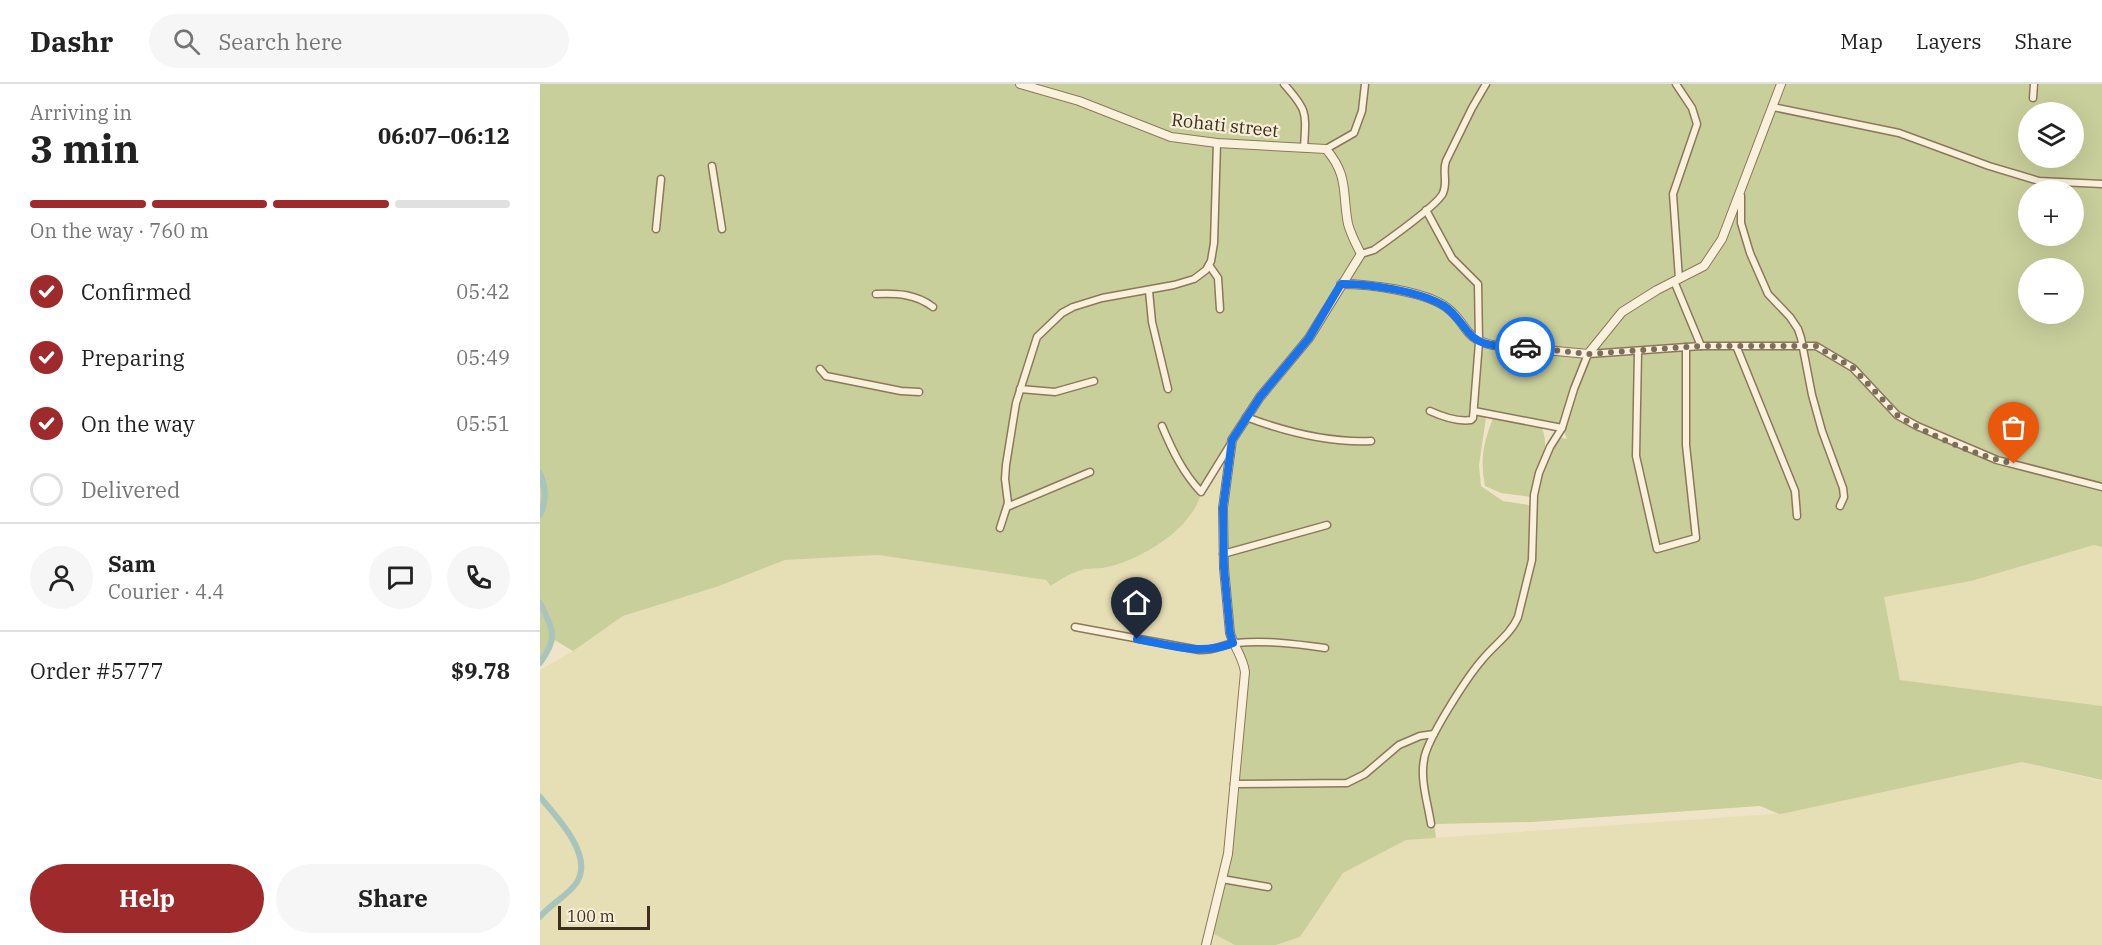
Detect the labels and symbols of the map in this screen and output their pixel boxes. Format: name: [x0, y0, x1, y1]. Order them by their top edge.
street label: Rohati street: [1170, 108, 1280, 142]
courier: [1495, 317, 1555, 377]
pin: [1988, 402, 2039, 464]
pin: [1111, 577, 1162, 639]
scale bar: [558, 903, 650, 930]

